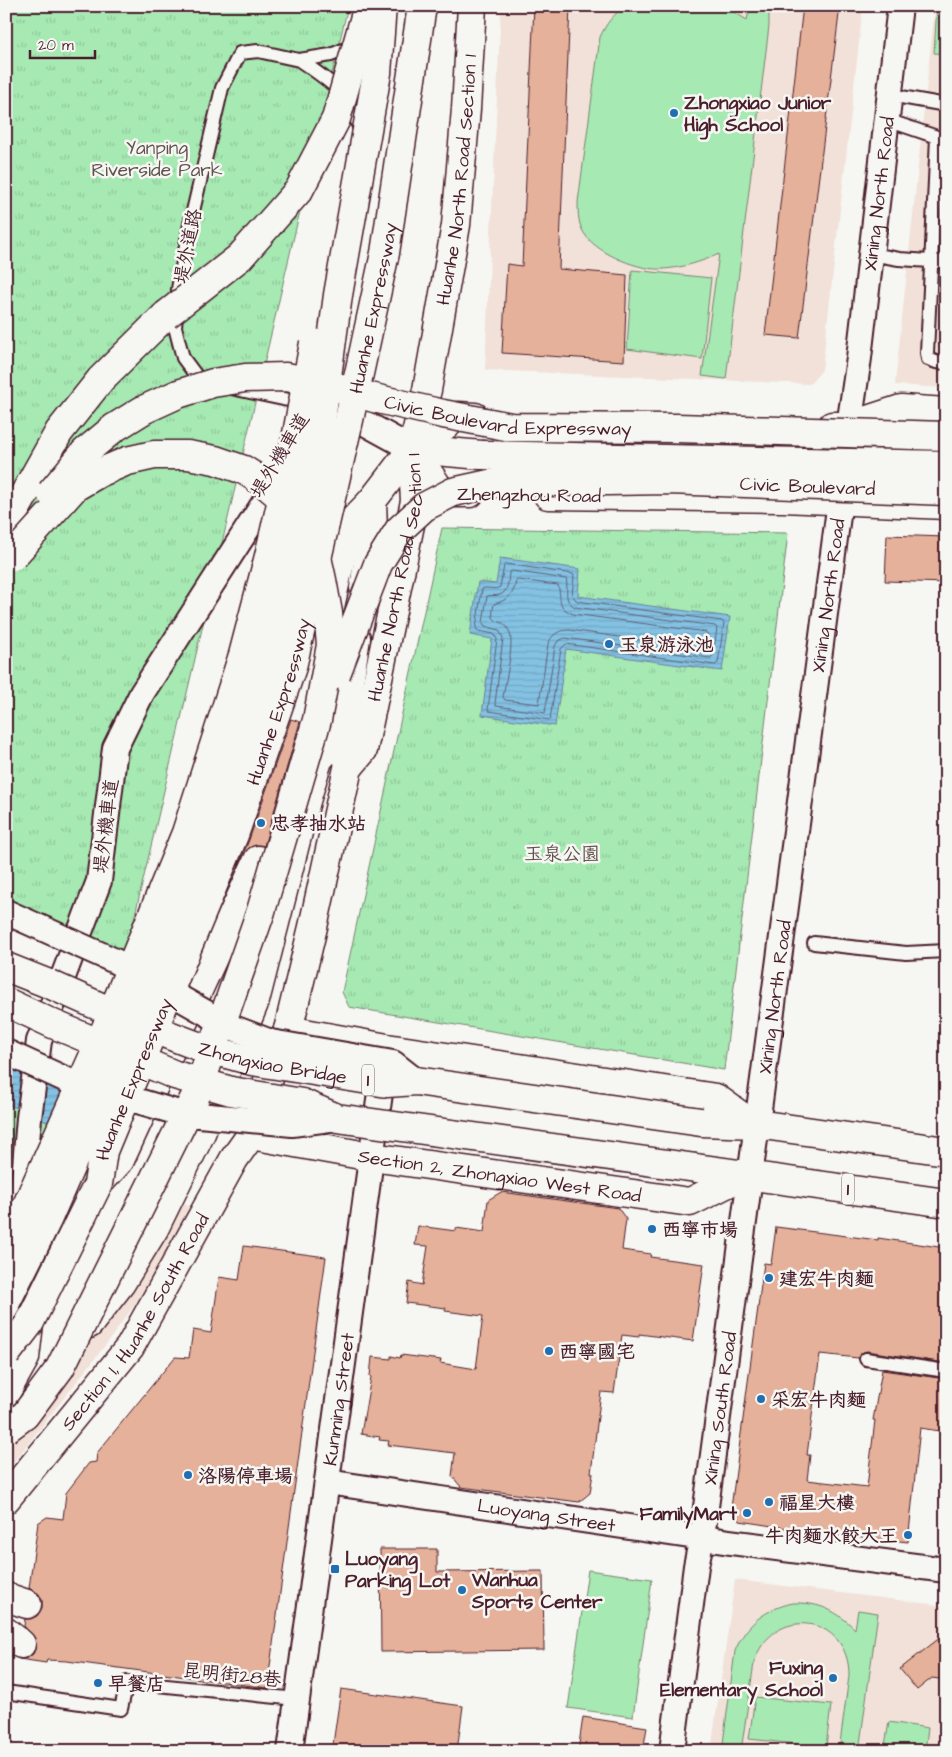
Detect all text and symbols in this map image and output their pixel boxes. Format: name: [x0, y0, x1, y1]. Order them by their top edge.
scale bar: [30, 28, 95, 60]
text: 20 m: [38, 35, 74, 56]
street label: Huanhe North Road Section 1: [430, 53, 484, 307]
place label: Zhongxiao Junior High School: [684, 90, 832, 140]
marker: Zhongxiao Junior High School: [668, 107, 680, 119]
street label: Xining North Road: [857, 115, 902, 272]
park label: Yanping Riverside Park: [91, 135, 223, 184]
street label: 堤外道路: [168, 206, 209, 286]
street label: Huanhe Expressway: [343, 221, 405, 396]
street label: Civic Boulevard Expressway: [381, 389, 632, 444]
street label: 堤外機車道: [244, 408, 316, 503]
street label: Huanhe North Road Section 1: [361, 452, 430, 704]
street label: Civic Boulevard: [739, 471, 876, 503]
street label: Zhengzhou Road: [457, 481, 602, 511]
street label: Xining North Road: [805, 517, 853, 674]
street label: Huanhe Expressway: [240, 615, 319, 789]
place label: 玉泉游泳池: [619, 632, 714, 659]
marker: 玉泉游泳池: [603, 638, 615, 650]
street label: 堤外機車道: [87, 777, 126, 875]
place label: 忠孝抽水站: [271, 811, 366, 838]
marker: 忠孝抽水站: [255, 817, 267, 829]
park label: 玉泉公園: [524, 841, 600, 868]
street label: Xining North Road: [752, 918, 799, 1076]
street label: Huanhe Expressway: [90, 994, 181, 1162]
street label: Zhongxiao Bridge: [195, 1035, 349, 1091]
road number: 1: [362, 1064, 374, 1096]
street label: Section 2, Zhongxiao West Road: [356, 1143, 643, 1210]
road number: 1: [842, 1174, 854, 1204]
street label: Section 1, Huanhe South Road: [55, 1209, 216, 1437]
place label: 西寧市場: [662, 1217, 738, 1244]
marker: 西寧市場: [646, 1223, 658, 1235]
place label: 建宏牛肉麵: [779, 1266, 874, 1293]
marker: 建宏牛肉麵: [763, 1272, 775, 1284]
street label: Xining South Road: [697, 1330, 744, 1487]
street label: Kunming Street: [317, 1331, 362, 1468]
place label: 西寧國宅: [559, 1339, 635, 1366]
marker: 西寧國宅: [543, 1345, 555, 1357]
place label: 采宏牛肉麵: [771, 1387, 866, 1414]
marker: 采宏牛肉麵: [755, 1393, 767, 1405]
place label: 洛陽停車場: [198, 1463, 293, 1490]
marker: 洛陽停車場: [182, 1469, 194, 1481]
place label: 福星大樓: [779, 1490, 855, 1517]
street label: Luoyang Street: [476, 1493, 617, 1540]
marker: 福星大樓: [763, 1496, 775, 1508]
place label: FamilyMart: [640, 1501, 737, 1529]
marker: FamilyMart: [741, 1507, 753, 1519]
place label: 牛肉麵水餃大王: [765, 1523, 898, 1550]
marker: 牛肉麵水餃大王: [902, 1529, 914, 1541]
place label: Luoyang Parking Lot: [345, 1546, 451, 1596]
marker: Luoyang Parking Lot: [329, 1563, 341, 1575]
place label: Wanhua Sports Center: [471, 1567, 603, 1616]
marker: Wanhua Sports Center: [456, 1584, 468, 1596]
place label: Fuxing Elementary School: [660, 1655, 823, 1705]
street label: 昆明街28巷: [181, 1657, 283, 1694]
place label: 早餐店: [108, 1671, 165, 1698]
marker: Fuxing Elementary School: [827, 1672, 839, 1684]
marker: 早餐店: [92, 1677, 104, 1689]

